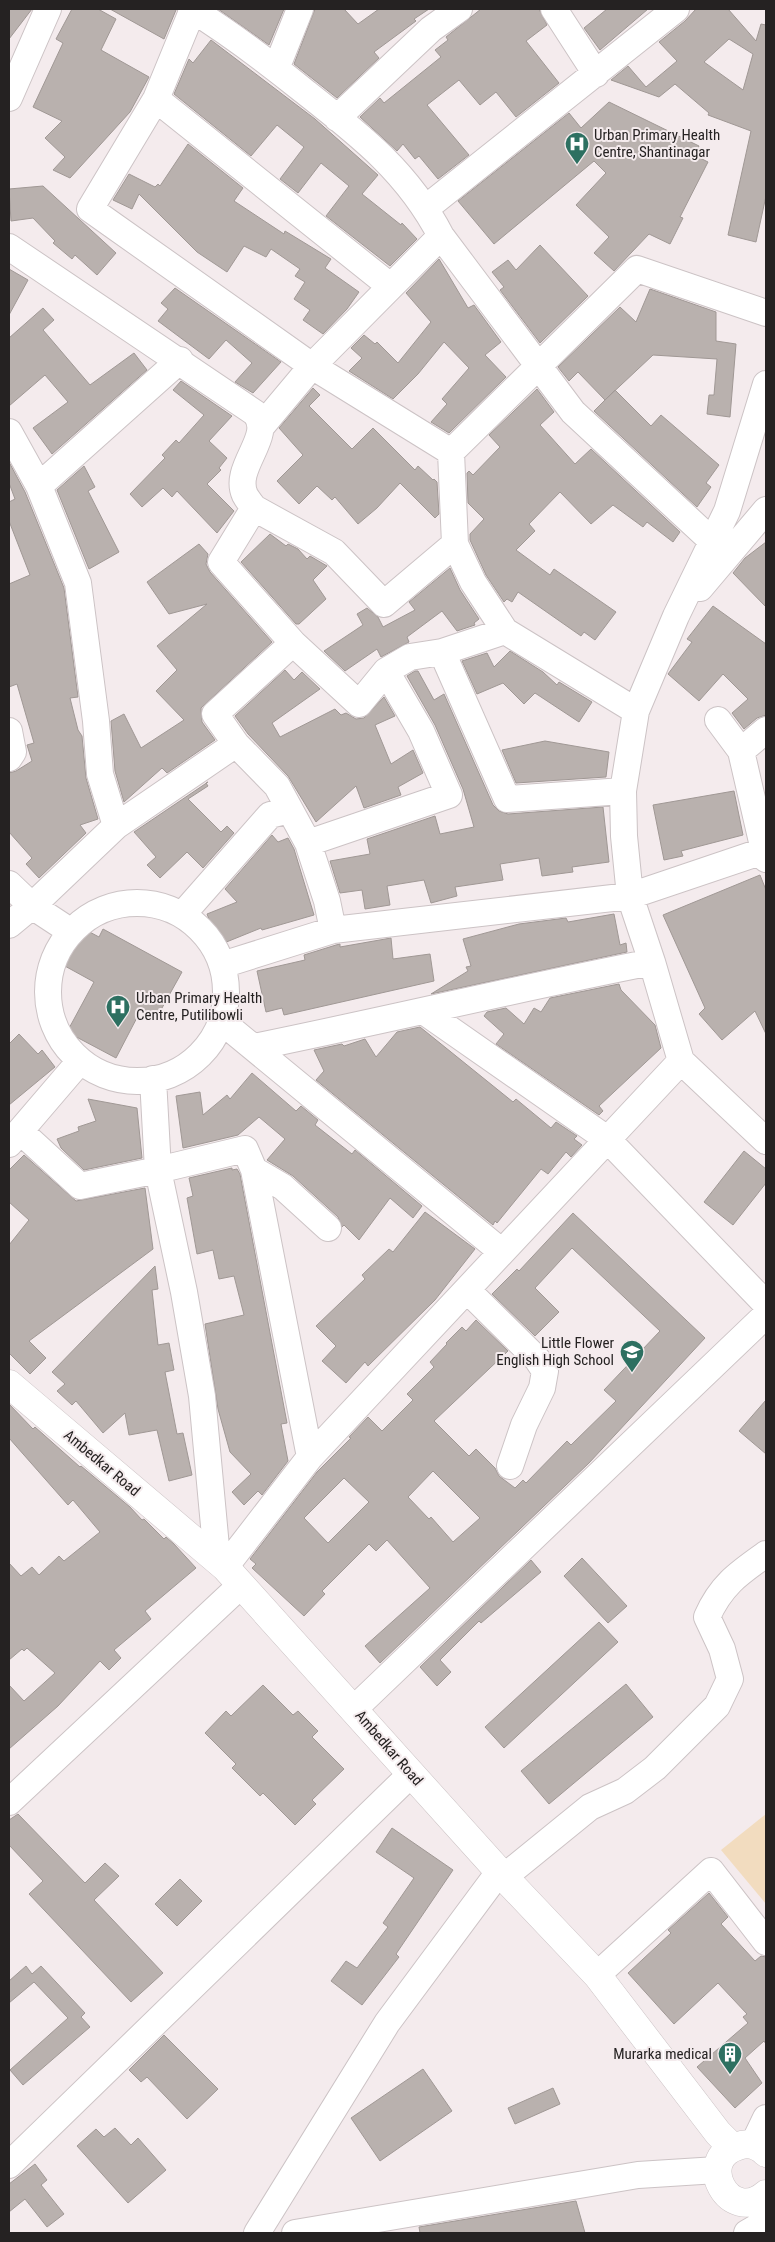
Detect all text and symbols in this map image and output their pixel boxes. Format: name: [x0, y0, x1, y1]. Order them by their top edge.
place label: Urban Primary Health Centre, Shantinagar: [594, 126, 720, 161]
hospital icon: Urban Primary Health Centre, Shantinagar: [564, 131, 590, 165]
place label: Urban Primary Health Centre, Putilibowli: [136, 989, 262, 1024]
hospital icon: Urban Primary Health Centre, Putilibowli: [105, 994, 131, 1028]
place label: Little Flower English High School: [496, 1334, 614, 1369]
school or university icon: Little Flower English High School: [619, 1339, 645, 1373]
street label: Ambedkar Road: [60, 1426, 144, 1500]
street label: Ambedkar Road: [351, 1707, 427, 1789]
building icon: Murarka medical: [717, 2041, 743, 2075]
place label: Murarka medical: [613, 2045, 712, 2063]

